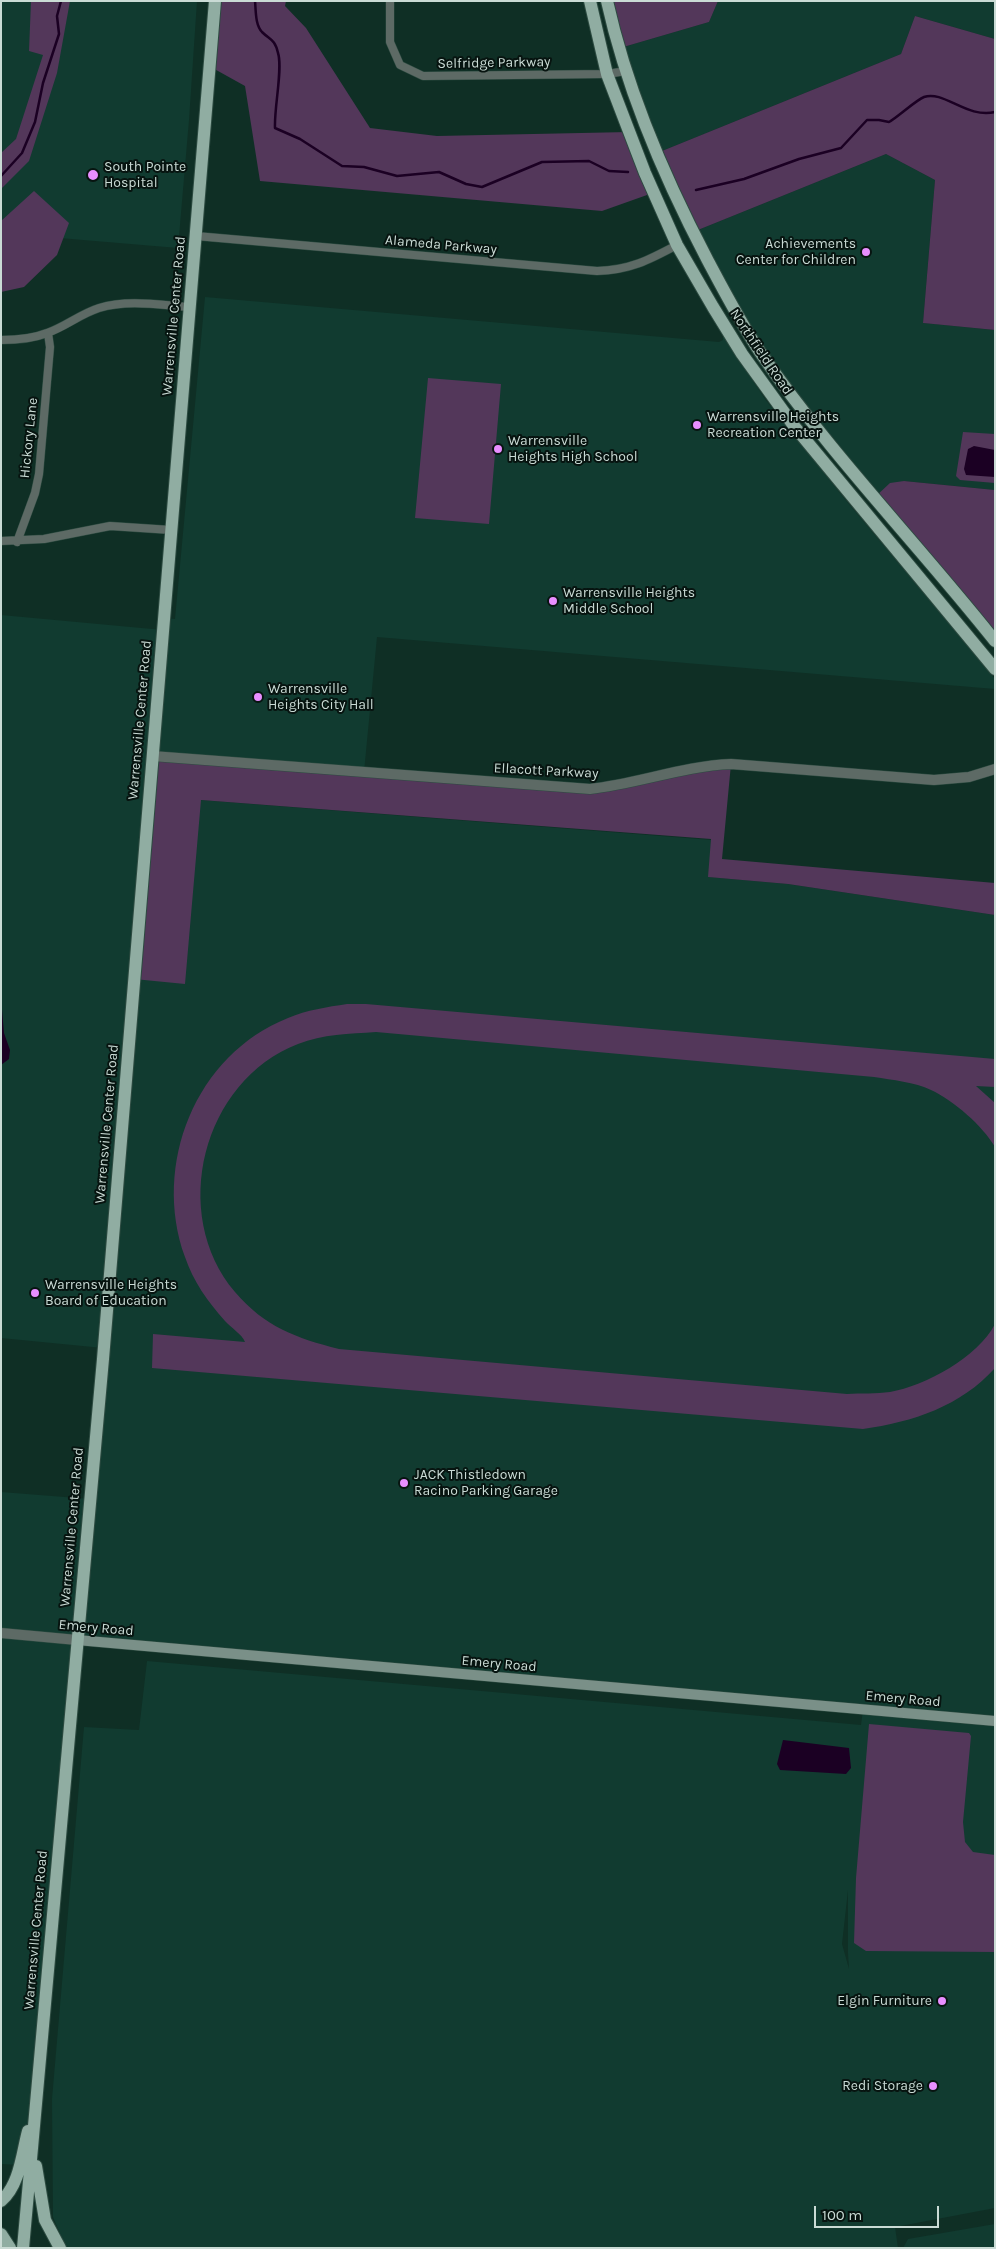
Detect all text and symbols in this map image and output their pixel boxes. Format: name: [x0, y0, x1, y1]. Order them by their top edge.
street label: Selfridge Parkway: [437, 54, 551, 72]
place label: South Pointe Hospital: [104, 159, 186, 192]
marker: South Pointe Hospital: [86, 168, 100, 182]
street label: Alameda Parkway: [384, 232, 498, 258]
street label: Warrensville Center Road: [159, 236, 189, 396]
place label: Achievements Center for Children: [736, 236, 856, 268]
marker: Achievements Center for Children: [860, 246, 872, 258]
street label: Northfield Road: [726, 306, 796, 398]
street label: Hickory Lane: [16, 397, 42, 479]
place label: Warrensville Heights Recreation Center: [707, 409, 839, 442]
marker: Warrensville Heights Recreation Center: [691, 419, 703, 431]
place label: Warrensville Heights High School: [508, 433, 638, 466]
marker: Warrensville Heights High School: [492, 443, 504, 455]
place label: Warrensville Heights Middle School: [563, 585, 695, 618]
marker: Warrensville Heights Middle School: [547, 595, 559, 607]
street label: Warrensville Center Road: [125, 640, 155, 800]
place label: Warrensville Heights City Hall: [268, 681, 374, 714]
marker: Warrensville Heights City Hall: [252, 691, 264, 703]
street label: Ellacott Parkway: [493, 760, 599, 782]
street label: Warrensville Center Road: [92, 1044, 122, 1204]
place label: Warrensville Heights Board of Education: [45, 1277, 177, 1310]
marker: Warrensville Heights Board of Education: [29, 1287, 41, 1299]
street label: Warrensville Center Road: [57, 1447, 87, 1607]
place label: JACK Thistledown Racino Parking Garage: [414, 1467, 558, 1500]
marker: JACK Thistledown Racino Parking Garage: [398, 1477, 410, 1489]
street label: Emery Road: [58, 1616, 134, 1640]
street label: Emery Road: [461, 1652, 537, 1676]
street label: Emery Road: [865, 1687, 941, 1711]
street label: Warrensville Center Road: [21, 1850, 51, 2010]
place label: Elgin Furniture: [837, 1993, 932, 2009]
marker: Elgin Furniture: [936, 1995, 948, 2007]
place label: Redi Storage: [842, 2078, 923, 2094]
marker: Redi Storage: [927, 2080, 939, 2092]
scale bar: [816, 2196, 941, 2228]
text: 100 m: [822, 2206, 862, 2224]

